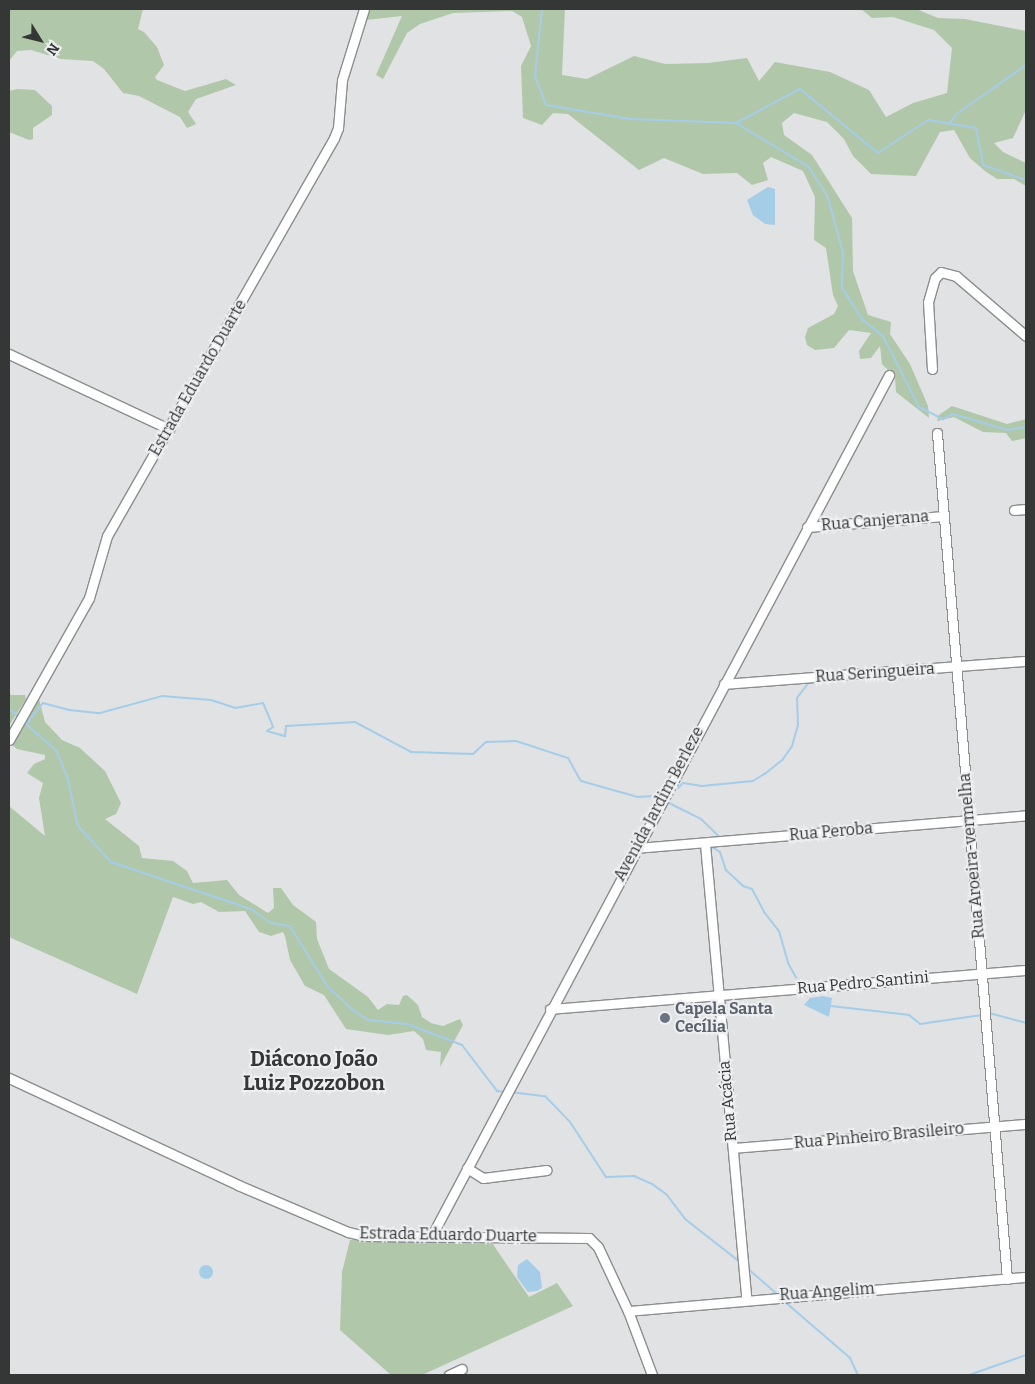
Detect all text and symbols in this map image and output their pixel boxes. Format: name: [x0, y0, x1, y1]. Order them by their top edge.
north arrow: [15, 15, 65, 65]
text: N: [42, 40, 63, 58]
street label: Estrada Eduardo Duarte: [145, 296, 251, 460]
street label: Rua Canjerana: [820, 507, 930, 535]
street label: Rua Seringueira: [815, 659, 935, 687]
street label: Avenida Jardim Berleze: [610, 723, 708, 885]
street label: Rua Aroeira-vermelha: [955, 772, 989, 940]
street label: Rua Peroba: [788, 819, 874, 845]
street label: Rua Pedro Santini: [796, 968, 930, 998]
place label: Capela Santa Cecília: [675, 999, 773, 1037]
marker: Capela Santa Cecília: [659, 1012, 671, 1024]
district label: Diácono João Luiz Pozzobon: [243, 1046, 385, 1096]
street label: Rua Acácia: [715, 1060, 741, 1142]
street label: Rua Pinheiro Brasileiro: [793, 1119, 965, 1153]
street label: Estrada Eduardo Duarte: [359, 1224, 537, 1246]
street label: Rua Angelim: [779, 1279, 875, 1305]

